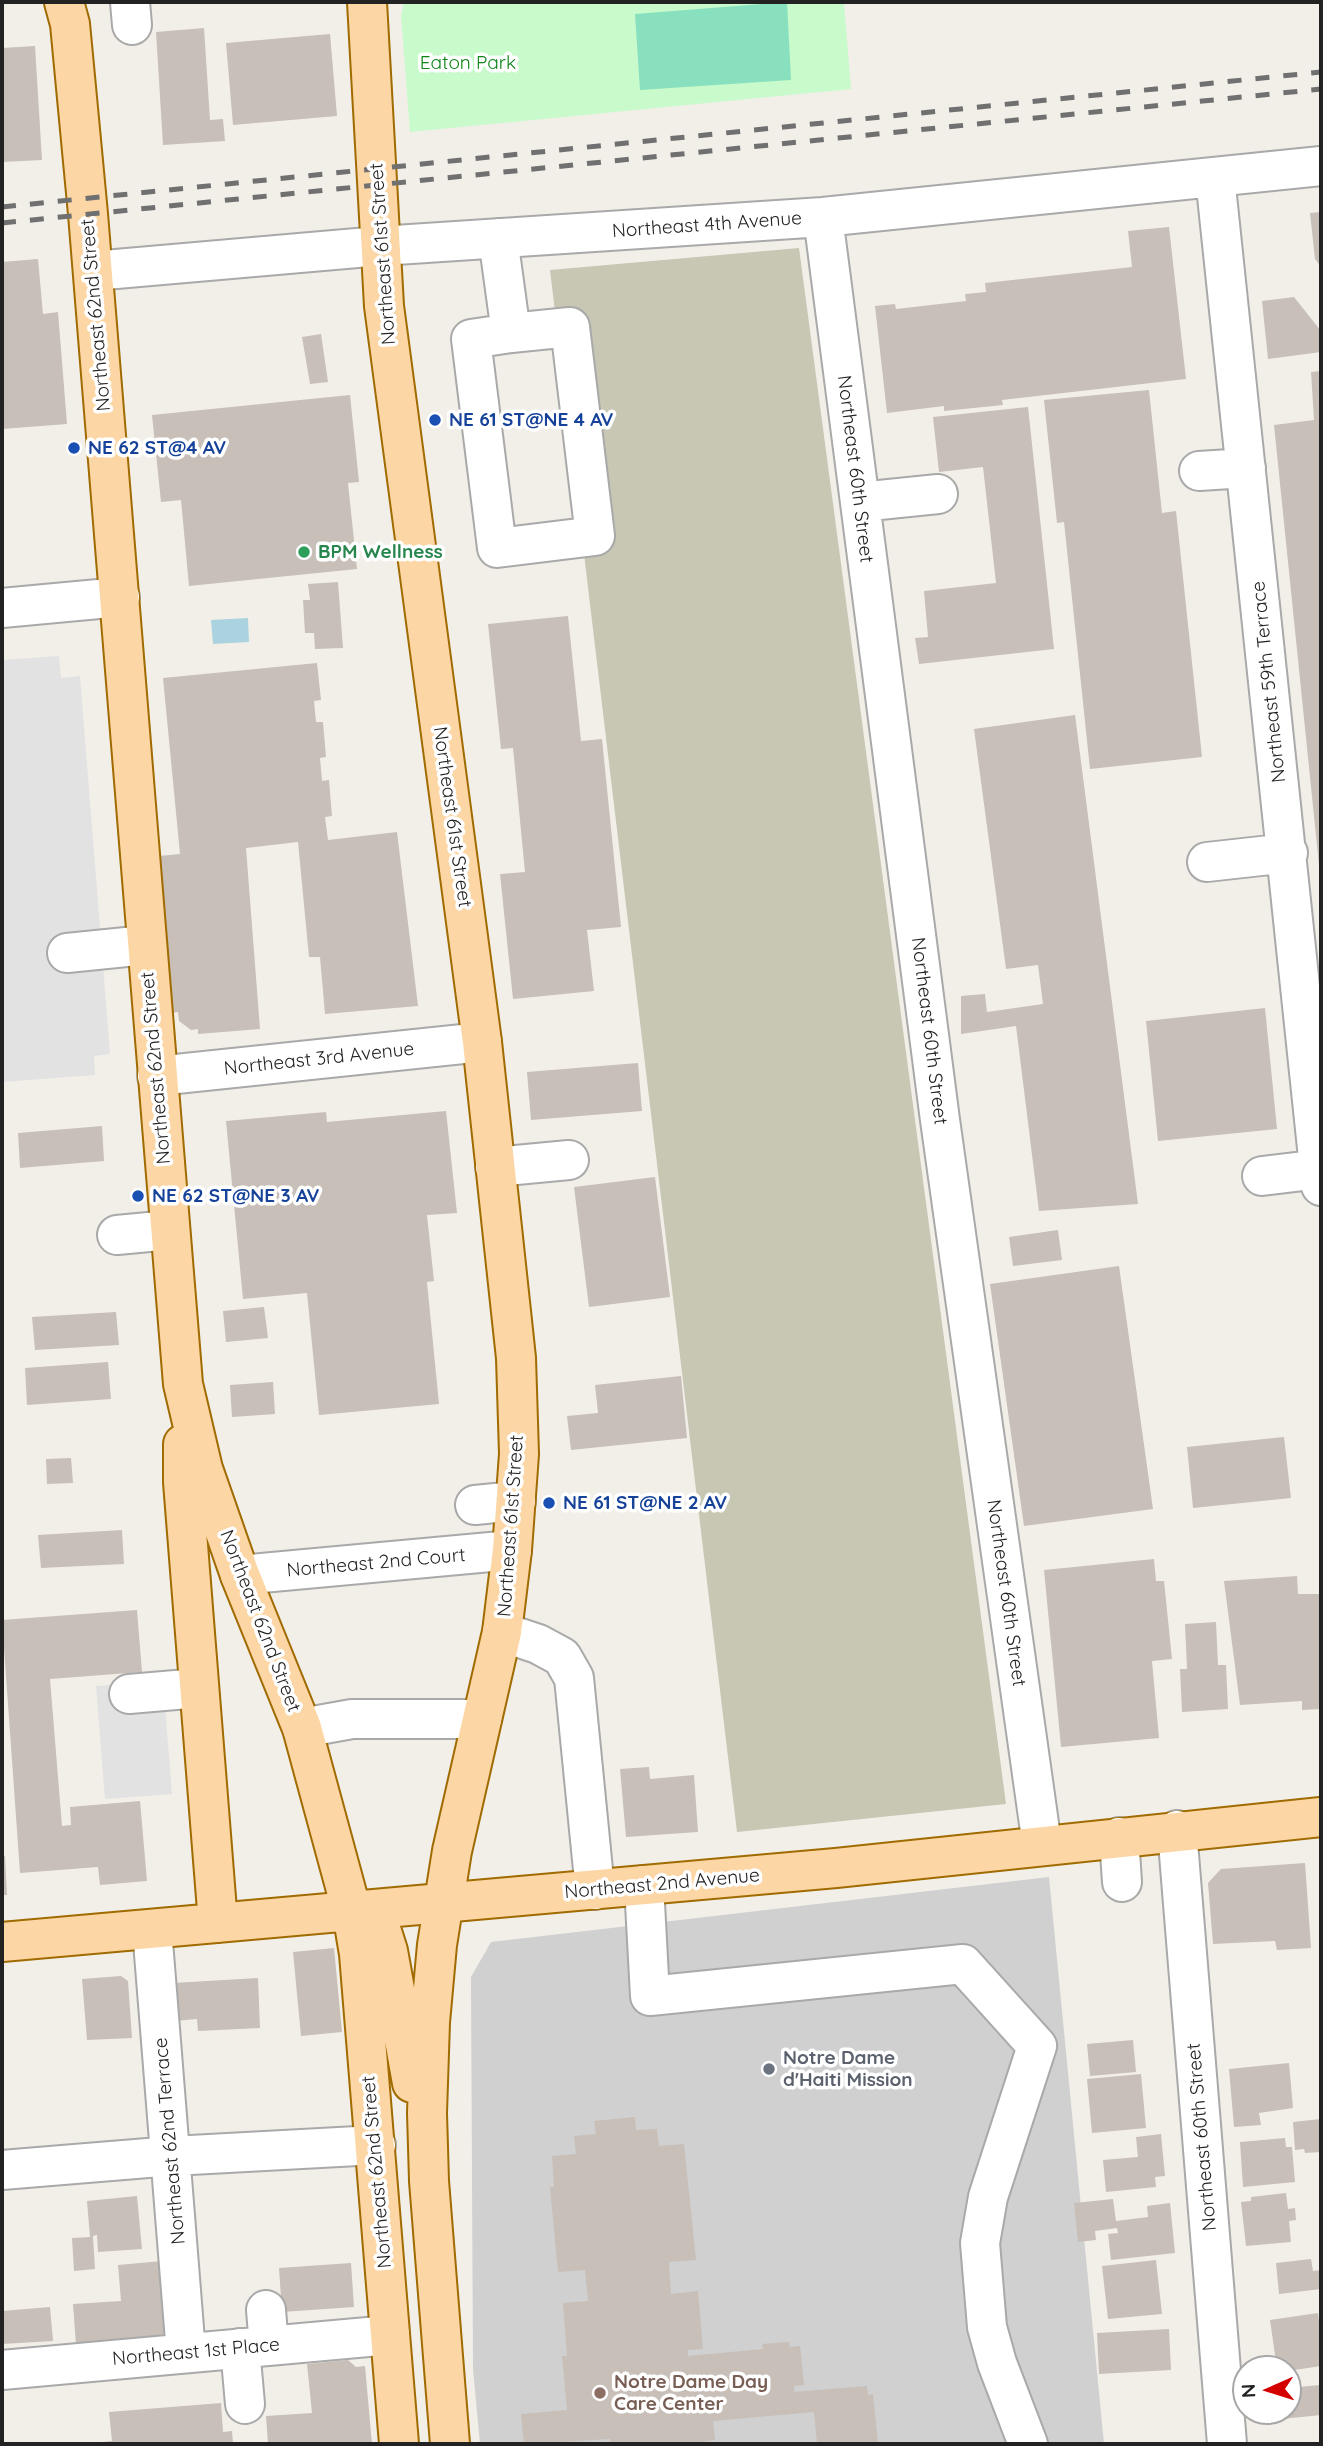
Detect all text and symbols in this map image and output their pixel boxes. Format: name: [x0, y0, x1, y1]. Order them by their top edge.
park label: Eaton Park: [420, 52, 516, 74]
street label: Northeast 61st Street: [365, 162, 401, 346]
street label: Northeast 4th Avenue: [611, 207, 803, 243]
street label: Northeast 62nd Street: [76, 218, 116, 412]
street label: Northeast 60th Street: [832, 374, 878, 564]
place label: NE 61 ST@NE 4 AV: [449, 409, 613, 431]
marker: NE 61 ST@NE 4 AV: [427, 412, 443, 428]
place label: NE 62 ST@4 AV: [88, 437, 226, 459]
marker: NE 62 ST@4 AV: [66, 440, 82, 456]
place label: BPM Wellness: [318, 541, 443, 563]
marker: BPM Wellness: [296, 544, 312, 560]
street label: Northeast 59th Terrace: [1247, 580, 1291, 784]
street label: Northeast 61st Street: [428, 725, 476, 909]
street label: Northeast 60th Street: [906, 936, 952, 1126]
street label: Northeast 62nd Street: [136, 971, 176, 1165]
street label: Northeast 3rd Avenue: [223, 1038, 415, 1080]
place label: NE 62 ST@NE 3 AV: [152, 1185, 319, 1207]
marker: NE 62 ST@NE 3 AV: [130, 1188, 146, 1204]
street label: Northeast 61st Street: [493, 1434, 529, 1618]
place label: NE 61 ST@NE 2 AV: [563, 1492, 727, 1514]
marker: NE 61 ST@NE 2 AV: [541, 1495, 557, 1511]
street label: Northeast 60th Street: [982, 1498, 1030, 1688]
street label: Northeast 62nd Street: [215, 1527, 305, 1715]
street label: Northeast 2nd Court: [286, 1544, 466, 1582]
street label: Northeast 2nd Avenue: [563, 1864, 761, 1904]
street label: Northeast 62nd Terrace: [150, 2037, 190, 2245]
street label: Northeast 60th Street: [1182, 2042, 1222, 2232]
place label: Notre Dame d'Haiti Mission: [783, 2047, 913, 2091]
marker: Notre Dame d'Haiti Mission: [761, 2061, 777, 2077]
street label: Northeast 62nd Street: [357, 2075, 397, 2269]
street label: Northeast 1st Place: [111, 2333, 281, 2371]
north arrow: [1232, 2355, 1302, 2425]
place label: Notre Dame Day Care Center: [614, 2371, 768, 2415]
text: N: [1236, 2383, 1260, 2399]
marker: Notre Dame Day Care Center: [592, 2385, 608, 2401]

